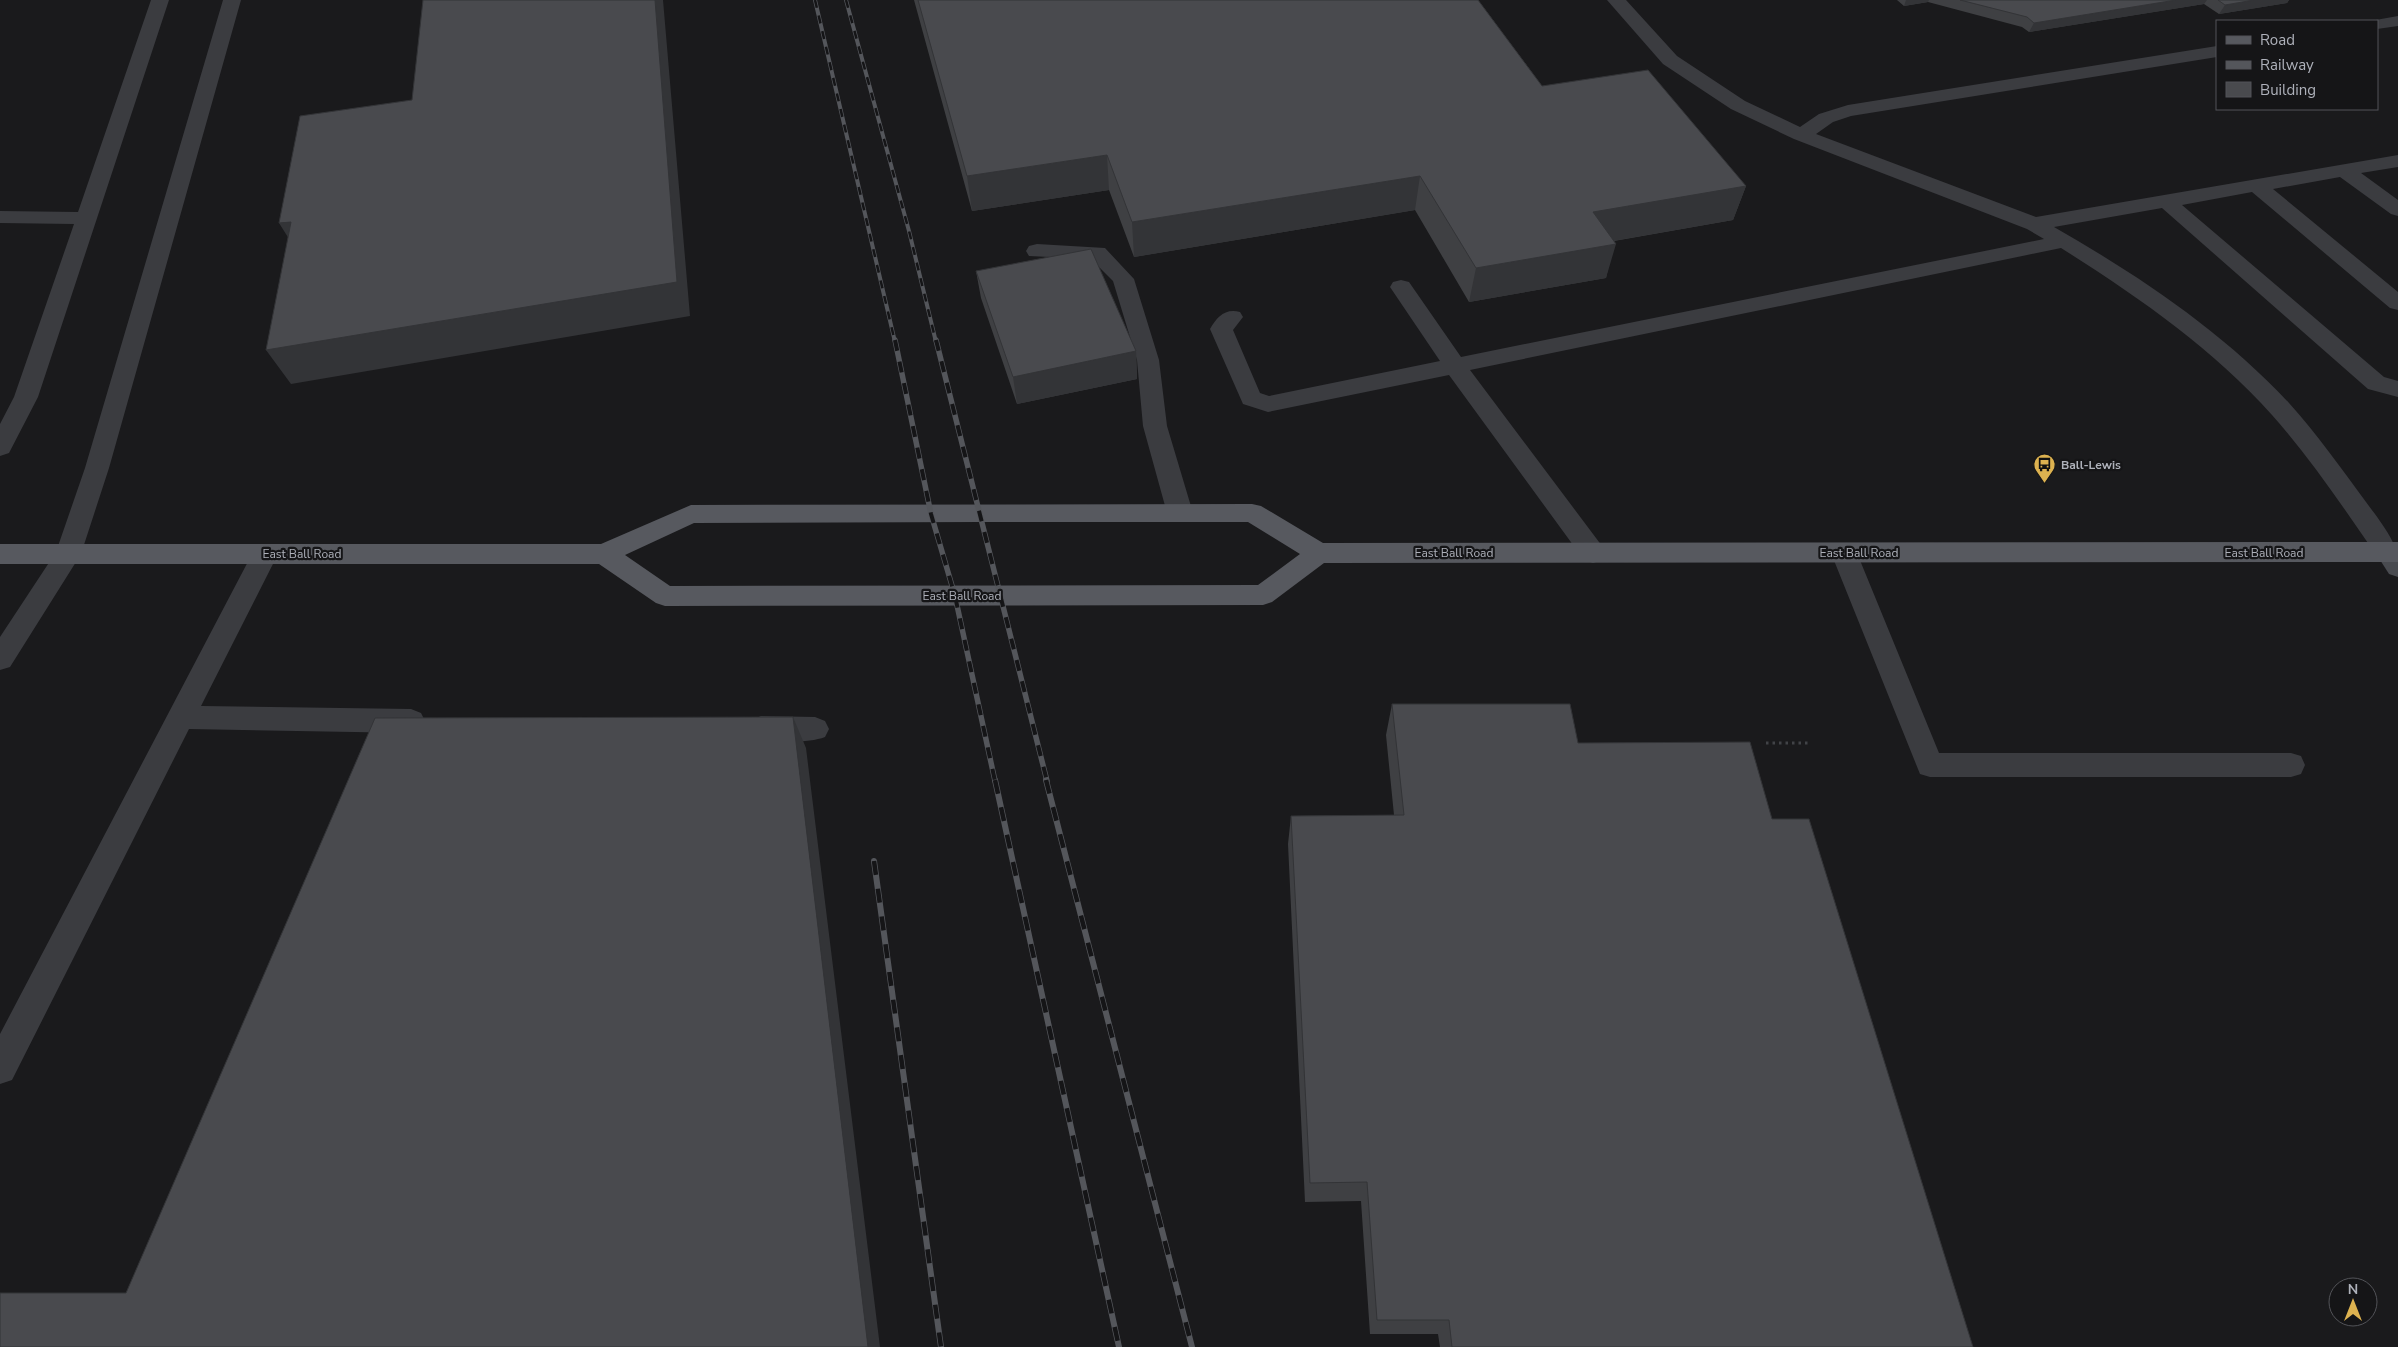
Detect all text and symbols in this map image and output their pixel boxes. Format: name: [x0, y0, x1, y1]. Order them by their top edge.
legend: [2216, 20, 2378, 110]
text: Road: [2260, 30, 2295, 50]
text: Railway: [2260, 55, 2314, 75]
text: Building: [2260, 80, 2316, 100]
bus stop icon: Ball-Lewis: [2033, 453, 2057, 484]
place label: Ball-Lewis: [2061, 457, 2121, 473]
street label: East Ball Road: [1415, 545, 1493, 561]
street label: East Ball Road: [1820, 545, 1898, 561]
street label: East Ball Road: [2225, 545, 2303, 561]
street label: East Ball Road: [263, 546, 341, 562]
street label: East Ball Road: [923, 588, 1001, 604]
north arrow: [2328, 1277, 2378, 1327]
text: N: [2348, 1280, 2358, 1299]

